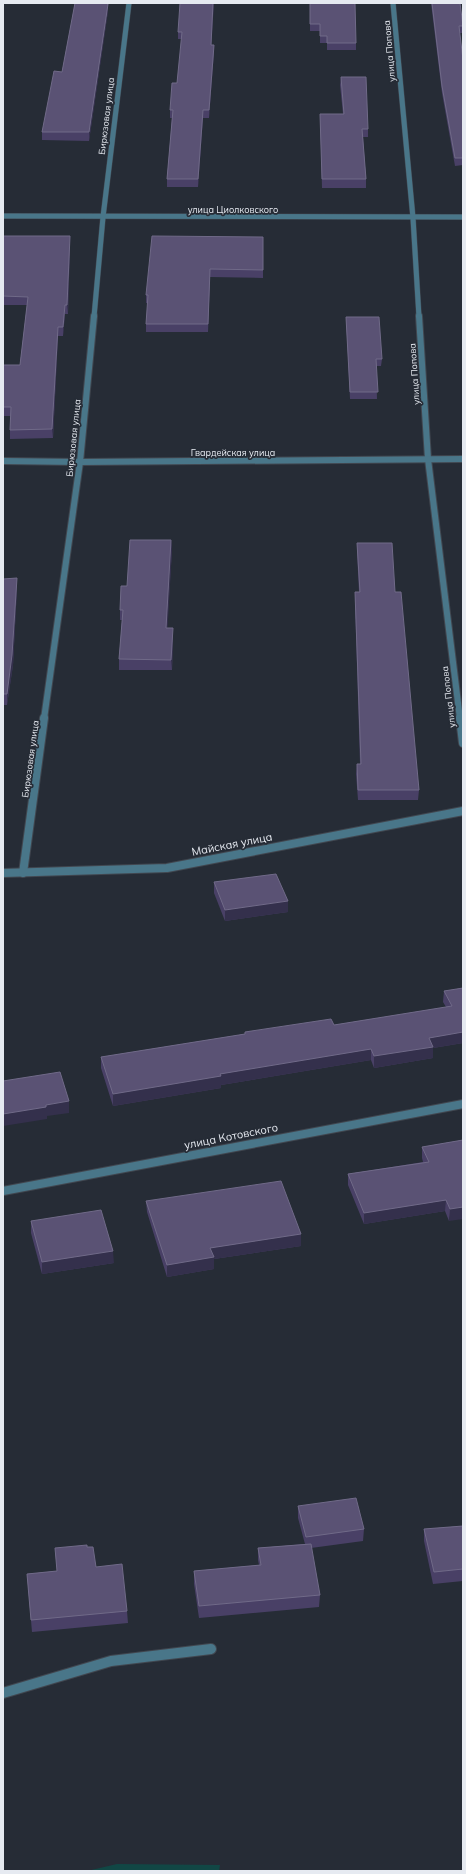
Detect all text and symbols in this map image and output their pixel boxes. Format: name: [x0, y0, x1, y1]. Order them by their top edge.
street label: улица Попова: [381, 20, 398, 82]
street label: Бирюзовая улица: [96, 77, 117, 155]
street label: улица Циолковского: [188, 204, 278, 216]
street label: улица Попова: [406, 343, 423, 405]
street label: Бирюзовая улица: [63, 399, 84, 477]
street label: Гвардейская улица: [191, 447, 275, 459]
street label: улица Попова: [439, 666, 458, 728]
street label: Бирюзовая улица: [19, 720, 42, 798]
street label: Майская улица: [190, 829, 274, 859]
street label: улица Котовского: [183, 1120, 279, 1152]

